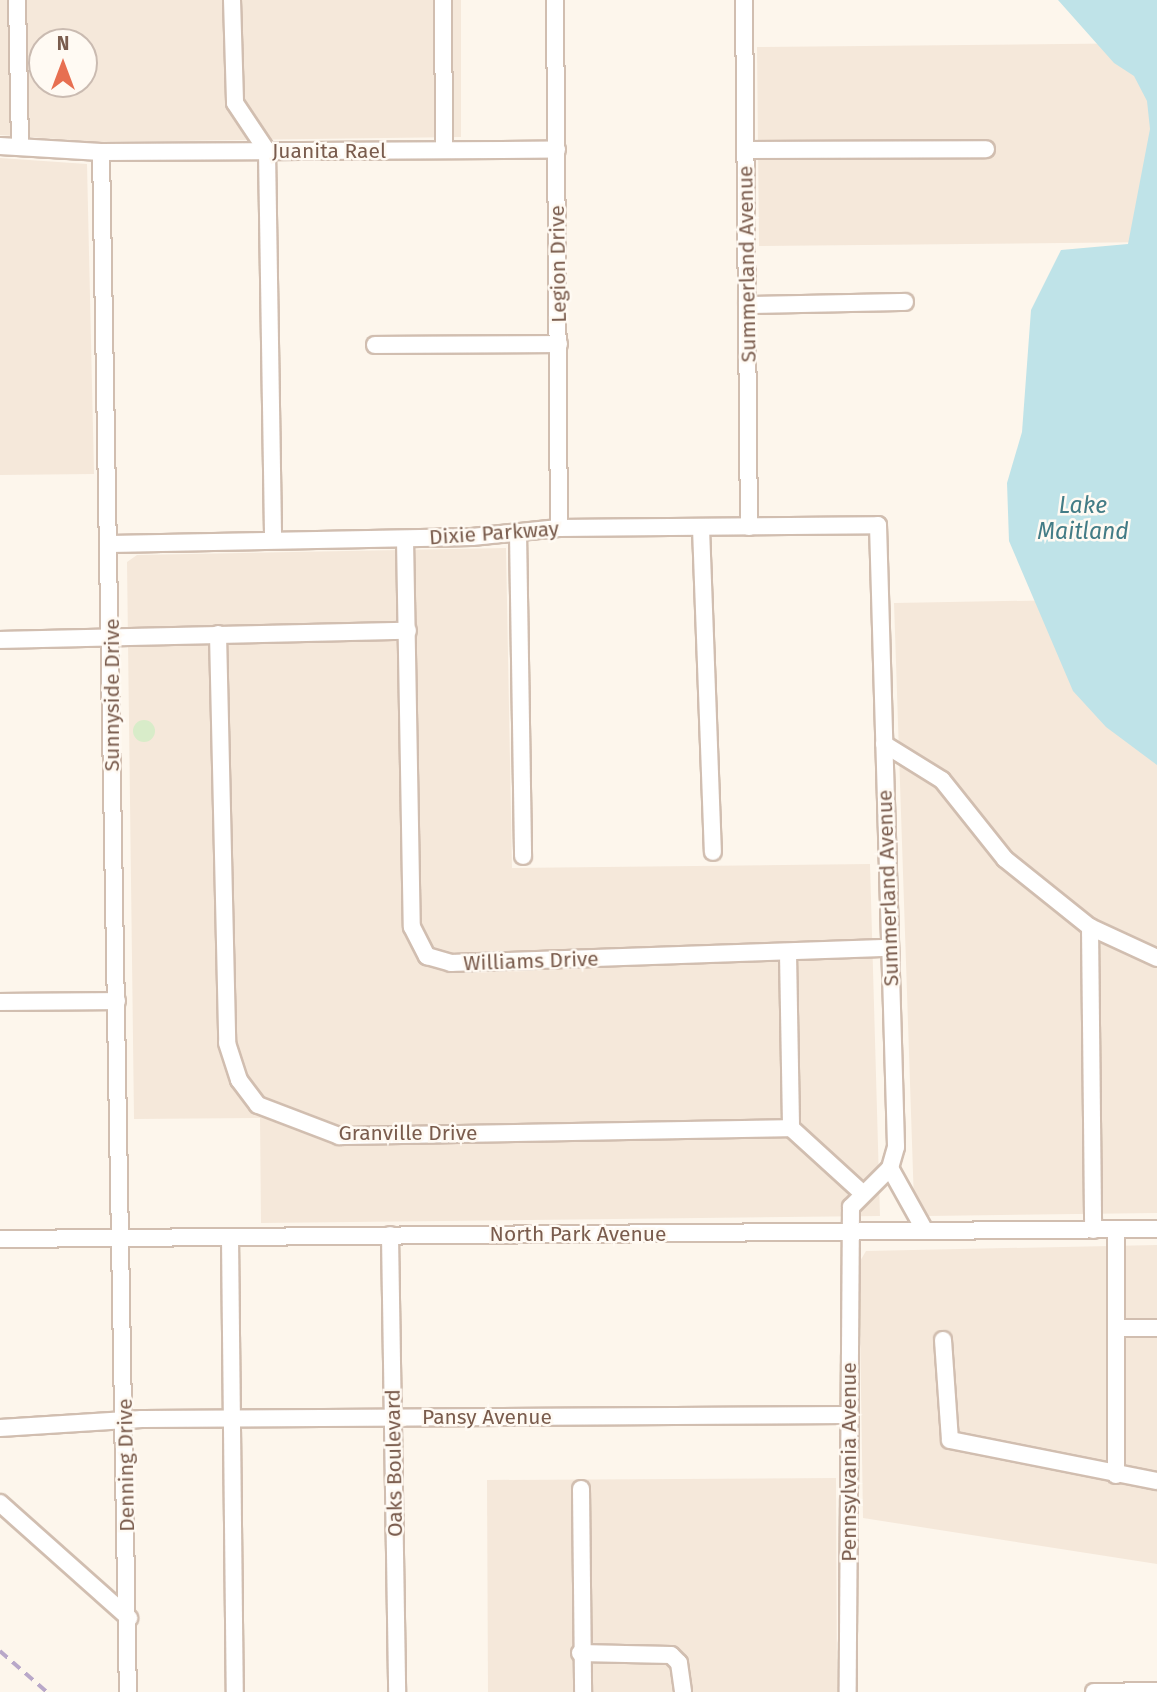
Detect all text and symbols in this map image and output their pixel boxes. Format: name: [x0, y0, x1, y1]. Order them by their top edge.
north arrow: [28, 28, 98, 98]
text: N: [57, 32, 69, 55]
street label: Juanita Rael: [272, 138, 386, 164]
street label: Summerland Avenue: [733, 165, 761, 363]
street label: Legion Drive: [544, 205, 572, 323]
water label: Lake Maitland: [1037, 491, 1129, 545]
street label: Dixie Parkway: [428, 516, 560, 550]
street label: Sunnyside Drive: [99, 619, 125, 771]
street label: Summerland Avenue: [872, 789, 904, 987]
street label: Williams Drive: [463, 946, 599, 976]
street label: Granville Drive: [339, 1120, 477, 1146]
street label: North Park Avenue: [490, 1221, 666, 1247]
street label: Pennsylvania Avenue: [836, 1362, 862, 1562]
street label: Oaks Boulevard: [380, 1389, 408, 1537]
street label: Denning Drive: [112, 1398, 140, 1532]
street label: Pansy Avenue: [422, 1404, 552, 1430]

